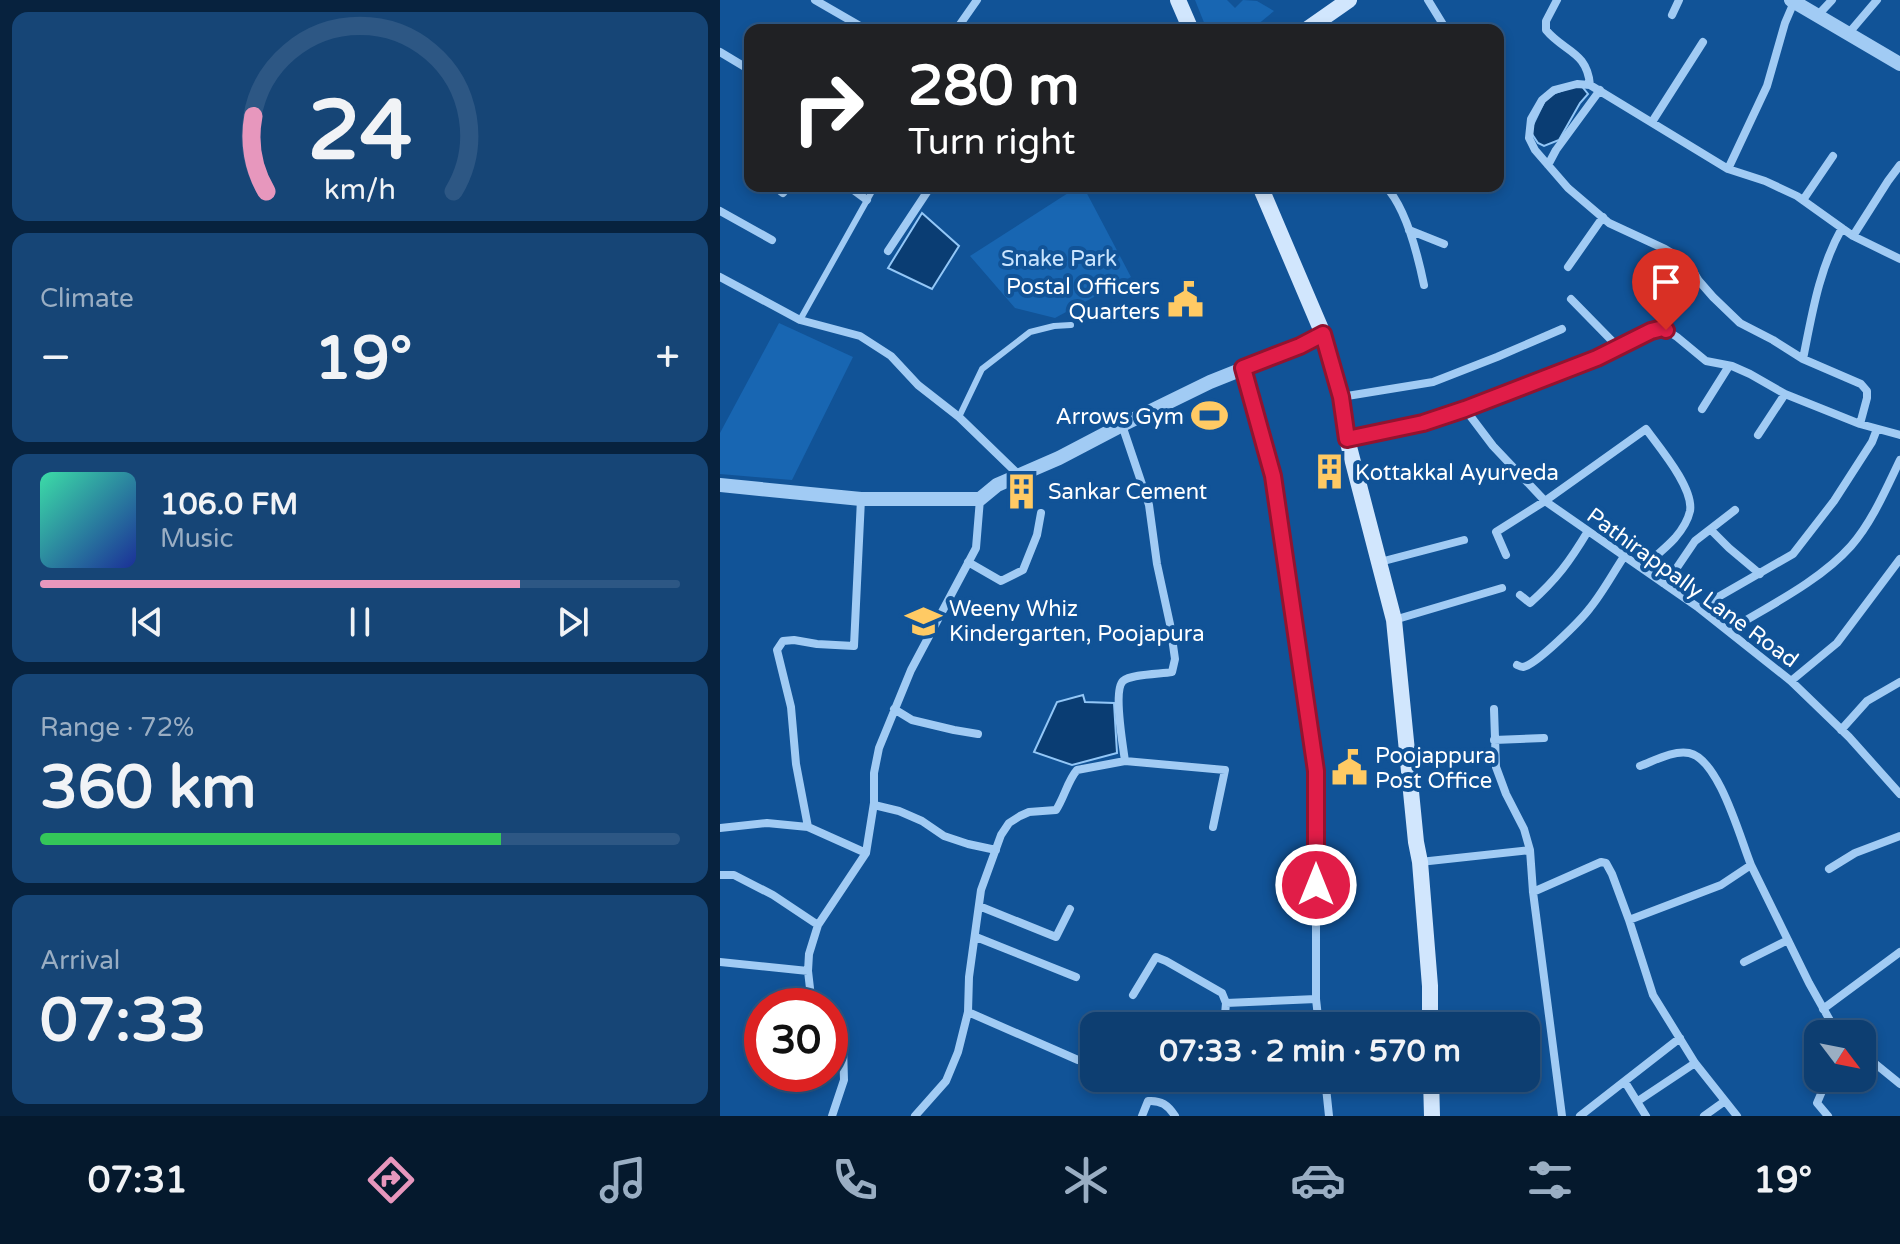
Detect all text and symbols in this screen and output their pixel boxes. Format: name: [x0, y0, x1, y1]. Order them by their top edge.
text: 280 m: [908, 53, 1079, 120]
icon: right: [776, 56, 880, 160]
text: 24: [308, 82, 412, 182]
text: Turn right: [908, 121, 1075, 164]
text: km/h: [324, 174, 396, 208]
park label: Snake Park: [1001, 246, 1117, 272]
pin: [1632, 248, 1700, 330]
icon: arrive: [1644, 260, 1688, 304]
place label: Postal Officers Quarters: [1006, 274, 1160, 325]
public building icon: Postal Officers Quarters: [1167, 280, 1205, 318]
text: Climate: [40, 283, 134, 314]
text: 19°: [314, 323, 412, 395]
text: −: [40, 332, 71, 385]
text: +: [655, 332, 680, 385]
sports icon: Arrows Gym: [1191, 397, 1229, 435]
place label: Arrows Gym: [1056, 404, 1184, 430]
building icon: Kottakkal Ayurveda: [1310, 453, 1348, 491]
place label: Kottakkal Ayurveda: [1355, 460, 1559, 486]
building icon: Sankar Cement: [1003, 472, 1041, 510]
place label: Sankar Cement: [1048, 479, 1207, 505]
text: 106.0 FM: [160, 486, 298, 523]
street label: Pathirappally Lane Road: [1582, 502, 1803, 673]
text: Music: [160, 523, 233, 554]
place label: Weeny Whiz Kindergarten, Poojapura: [949, 596, 1205, 647]
icon: previous: [125, 600, 169, 644]
icon: pause: [338, 600, 382, 644]
icon: next: [551, 600, 595, 644]
school or university icon: Weeny Whiz Kindergarten, Poojapura: [904, 602, 942, 640]
text: Range · 72%: [40, 712, 194, 743]
place label: Poojappura Post Office: [1375, 743, 1496, 794]
public building icon: Poojappura Post Office: [1330, 749, 1368, 787]
text: 360 km: [40, 752, 256, 824]
position arrow: [1274, 843, 1358, 927]
text: Arrival: [40, 945, 120, 976]
text: 07:33: [40, 985, 206, 1057]
speed limit sign: 30: [744, 988, 848, 1092]
north arrow: [1804, 1020, 1876, 1092]
map controls: [1804, 1020, 1876, 1092]
text: 07:33 · 2 min · 570 m: [1159, 1033, 1461, 1070]
icon: directions: [363, 1152, 419, 1208]
icon: music: [595, 1152, 651, 1208]
icon: phone: [827, 1152, 883, 1208]
icon: climate: [1058, 1152, 1114, 1208]
icon: car: [1290, 1152, 1346, 1208]
icon: filters: [1522, 1152, 1578, 1208]
text: 07:31: [88, 1159, 188, 1202]
text: 19°: [1753, 1159, 1812, 1202]

